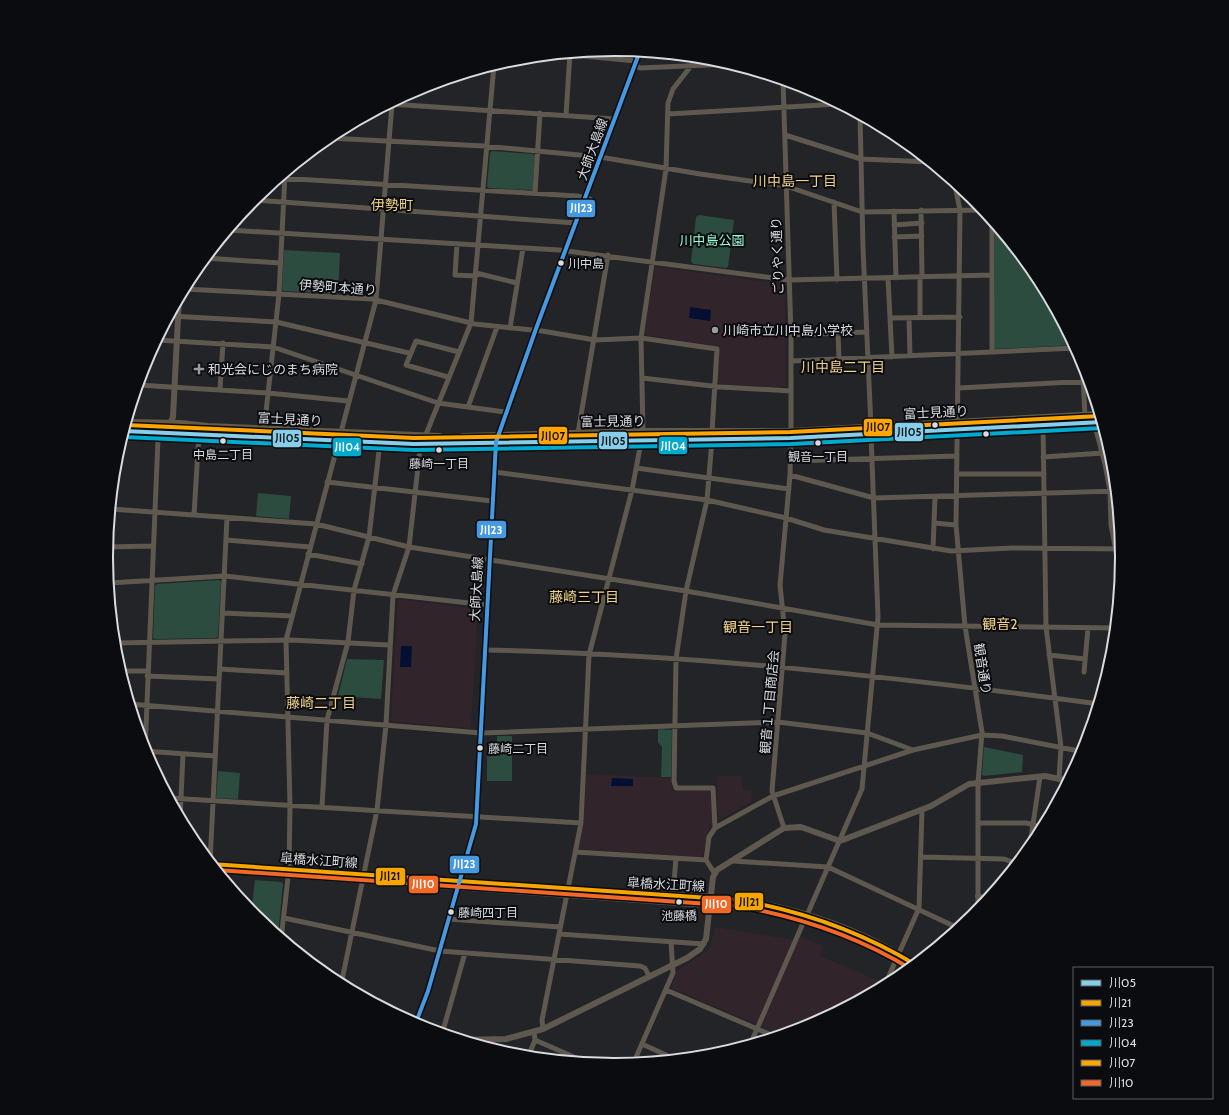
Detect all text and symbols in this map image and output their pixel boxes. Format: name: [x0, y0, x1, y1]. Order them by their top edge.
street label: 大師大島線: [573, 116, 611, 182]
district label: 川中島一丁目: [753, 172, 837, 190]
district label: 伊勢町: [371, 196, 413, 214]
line badge: 川23: [566, 199, 596, 218]
text: 川23: [570, 201, 592, 215]
street label: ごりやく通り: [768, 217, 786, 295]
park label: 川中島公園: [679, 232, 745, 248]
place label: 川中島: [568, 256, 604, 271]
marker: 川中島: [556, 258, 566, 268]
street label: 伊勢町本通り: [299, 276, 377, 298]
place label: 川崎市立川中島小学校: [723, 322, 853, 338]
marker: 川崎市立川中島小学校: [710, 325, 720, 335]
district label: 川中島二丁目: [801, 358, 885, 376]
place label: 和光会にじのまち病院: [208, 361, 338, 377]
marker: 和光会にじのまち病院: [193, 363, 205, 375]
street label: 富士見通り: [903, 402, 969, 422]
street label: 富士見通り: [257, 409, 323, 429]
street label: 富士見通り: [580, 412, 646, 430]
line badge: 川07: [863, 418, 893, 437]
text: 川07: [866, 420, 891, 434]
unlabelled marker: [930, 420, 940, 430]
line badge: 川05: [894, 422, 924, 442]
text: 川05: [897, 425, 921, 439]
line badge: 川07: [538, 426, 568, 445]
line badge: 川05: [272, 429, 302, 448]
text: 川07: [541, 429, 566, 443]
unlabelled marker: [981, 429, 991, 439]
text: 川05: [275, 431, 299, 445]
line badge: 川05: [598, 431, 628, 450]
text: 川05: [601, 434, 625, 448]
marker: 中島二丁目: [218, 436, 228, 446]
line badge: 川04: [658, 436, 688, 455]
line badge: 川04: [332, 437, 362, 457]
marker: 観音一丁目: [813, 438, 823, 448]
text: 川04: [660, 439, 686, 453]
text: 川04: [334, 440, 360, 454]
marker: 藤崎一丁目: [434, 445, 444, 455]
place label: 中島二丁目: [193, 447, 253, 462]
place label: 観音一丁目: [788, 449, 848, 464]
place label: 藤崎一丁目: [409, 456, 469, 471]
line badge: 川23: [476, 520, 507, 539]
text: 川23: [480, 523, 502, 537]
street label: 大師大島線: [466, 556, 486, 622]
district label: 藤崎三丁目: [549, 588, 619, 606]
district label: 観音2: [982, 615, 1018, 633]
district label: 観音一丁目: [723, 618, 793, 636]
street label: 観音通り: [971, 642, 995, 696]
street label: 観音１丁目商店会: [756, 649, 782, 755]
district label: 藤崎二丁目: [286, 694, 356, 712]
place label: 藤崎二丁目: [488, 741, 548, 756]
marker: 藤崎二丁目: [475, 743, 485, 753]
street label: 皐橋水江町線: [280, 849, 358, 871]
line badge: 川23: [449, 855, 480, 874]
text: 川23: [453, 857, 475, 871]
line badge: 川21: [375, 867, 406, 886]
text: 川21: [380, 869, 400, 883]
street label: 皐橋水江町線: [627, 874, 705, 894]
line badge: 川10: [408, 875, 439, 894]
text: 川10: [412, 877, 435, 891]
line badge: 川21: [734, 892, 764, 911]
line badge: 川10: [701, 895, 732, 914]
text: 川21: [739, 895, 759, 909]
marker: 池藤橋: [674, 897, 684, 907]
text: 川10: [705, 897, 728, 911]
place label: 藤崎四丁目: [458, 905, 518, 920]
marker: 藤崎四丁目: [446, 907, 456, 917]
place label: 池藤橋: [661, 908, 697, 923]
legend: [1073, 967, 1213, 1099]
text: 川05: [1109, 975, 1136, 990]
text: 川21: [1109, 995, 1131, 1010]
text: 川23: [1109, 1015, 1134, 1030]
text: 川04: [1109, 1035, 1136, 1050]
text: 川07: [1109, 1055, 1135, 1070]
text: 川10: [1109, 1075, 1133, 1090]

